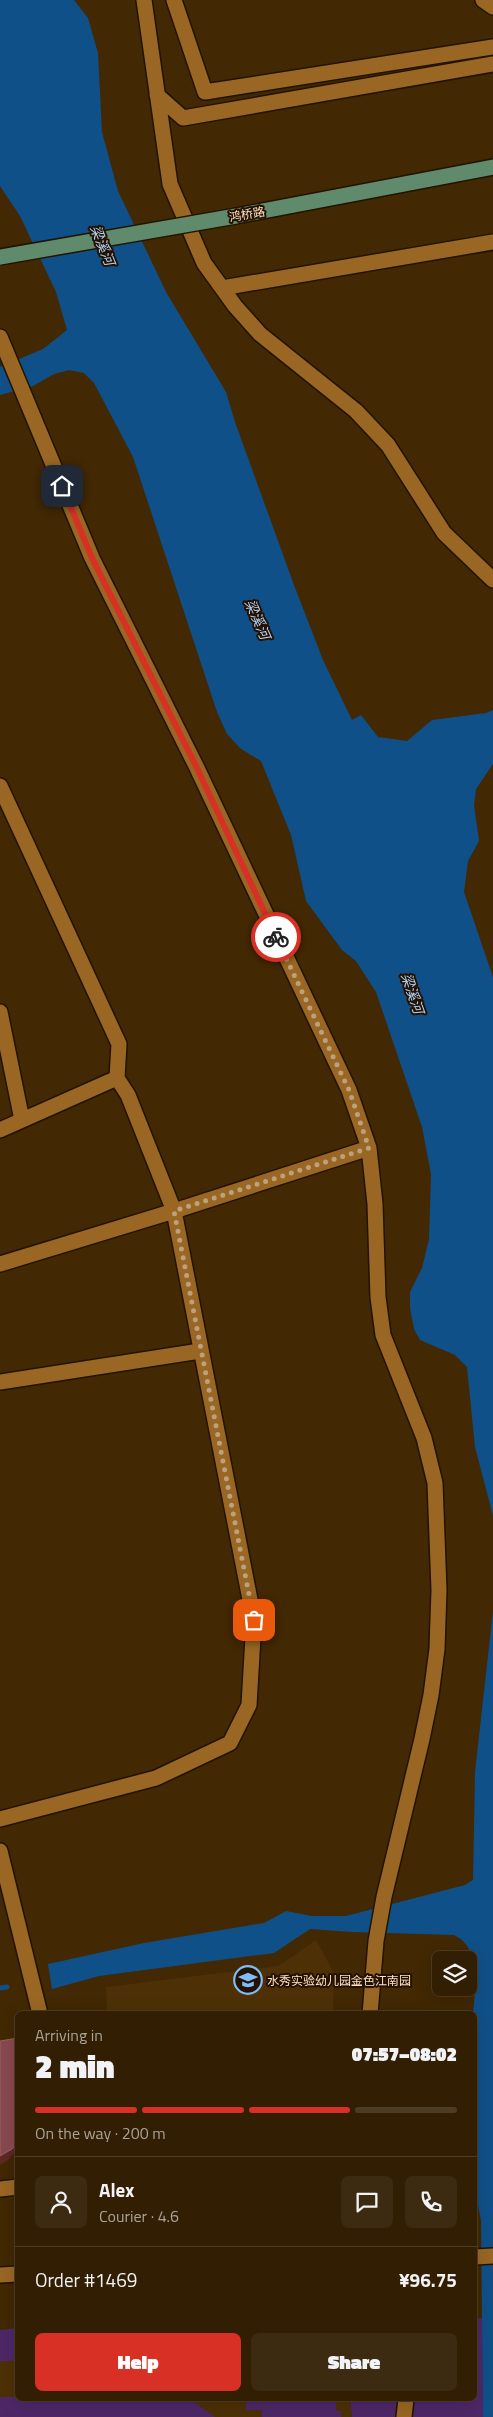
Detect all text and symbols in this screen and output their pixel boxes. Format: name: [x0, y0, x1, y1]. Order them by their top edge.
street label: 鸿桥路: [228, 202, 266, 226]
water label: 梁溪河: [85, 222, 122, 271]
pin: [41, 465, 83, 507]
icon: home: [48, 472, 76, 500]
water label: 梁溪河: [240, 596, 277, 645]
courier: [251, 912, 301, 962]
icon: bike: [262, 923, 290, 951]
water label: 梁溪河: [396, 970, 431, 1019]
pin: [233, 1599, 275, 1641]
icon: bag: [240, 1606, 268, 1634]
map controls: [432, 1951, 477, 1996]
button: layers: [432, 1951, 477, 1996]
school or university icon: 水秀实验幼儿园金色江南园: [233, 1965, 263, 1995]
place label: 水秀实验幼儿园金色江南园: [267, 1971, 411, 1990]
text: Arriving in: [35, 2023, 103, 2047]
text: 07:57–08:02: [352, 2039, 457, 2068]
text: 2 min: [35, 2042, 115, 2090]
text: On the way · 200 m: [35, 2121, 166, 2145]
text: Alex: [99, 2175, 134, 2204]
button: person: [35, 2176, 87, 2228]
button: chat: [341, 2176, 393, 2228]
button: phone: [405, 2176, 457, 2228]
text: Courier · 4.6: [99, 2204, 179, 2228]
text: Order #1469: [35, 2265, 137, 2294]
text: ¥96.75: [399, 2265, 457, 2294]
button: Help: [35, 2333, 241, 2391]
button: Share: [251, 2333, 457, 2391]

